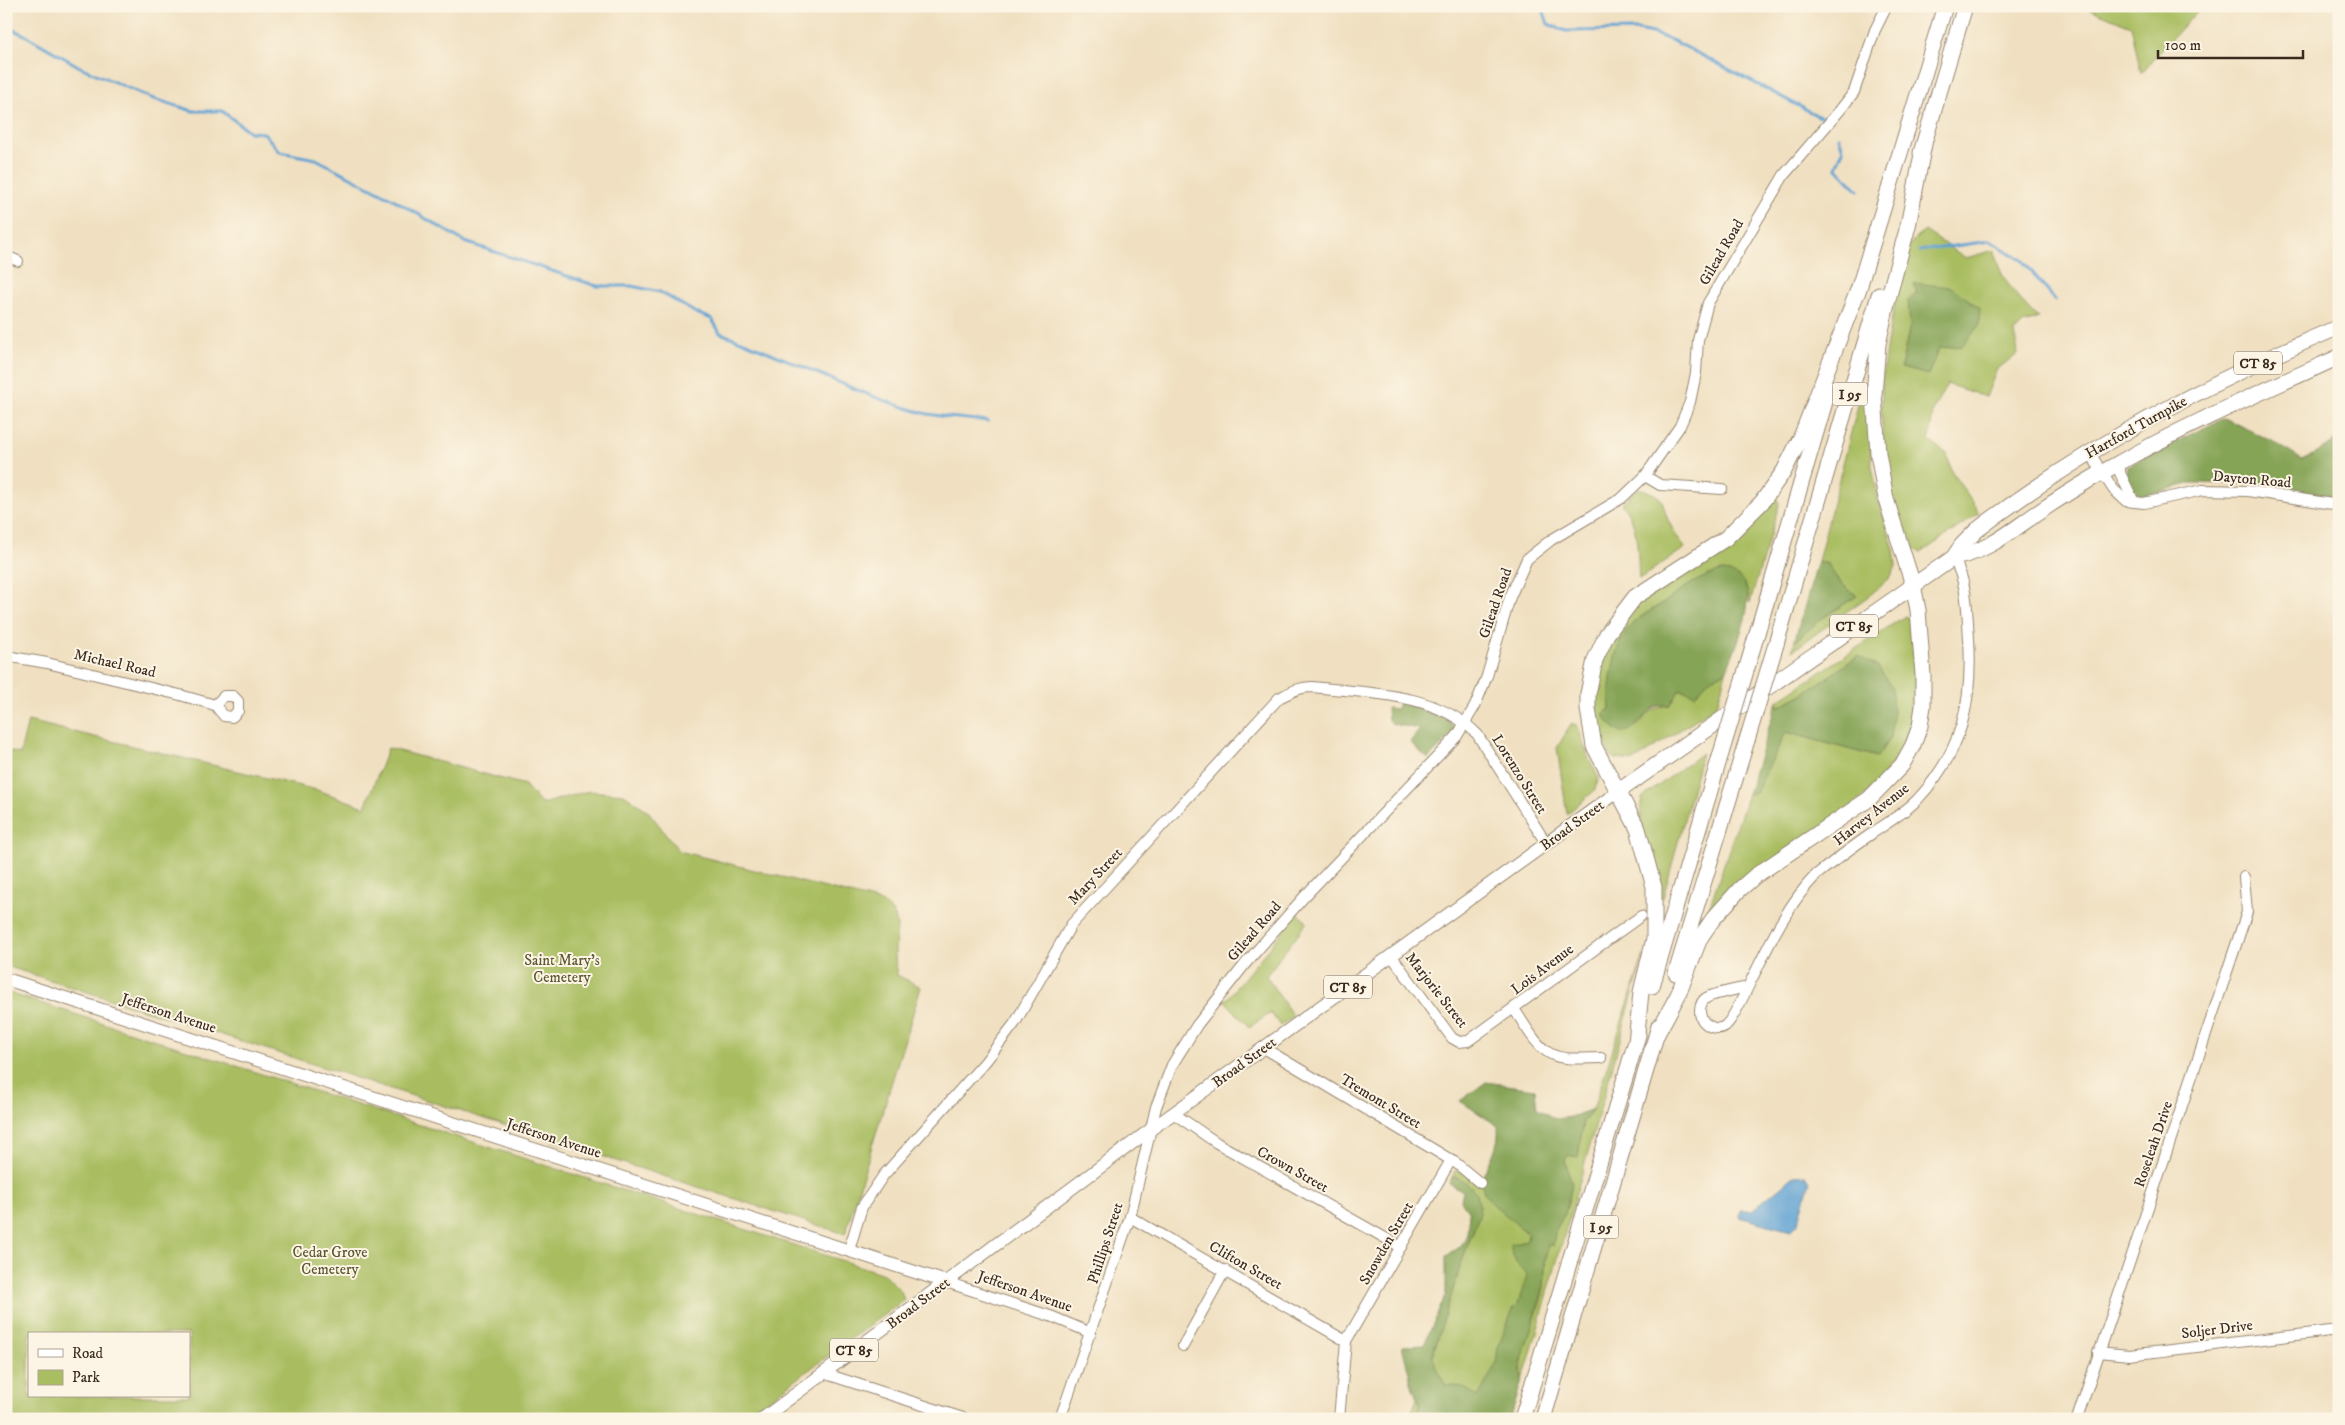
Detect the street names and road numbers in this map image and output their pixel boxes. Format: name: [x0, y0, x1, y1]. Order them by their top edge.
street label: Gilead Road: [1695, 215, 1748, 289]
road number: CT 85: [2234, 352, 2282, 374]
road number: I 95: [1832, 382, 1868, 406]
street label: Hartford Turnpike: [2082, 392, 2190, 463]
street label: Dayton Road: [2212, 467, 2293, 492]
street label: Gilead Road: [1475, 565, 1517, 641]
road number: CT 85: [1830, 614, 1878, 638]
street label: Michael Road: [72, 645, 158, 682]
street label: Lorenzo Street: [1488, 731, 1552, 818]
street label: Harvey Avenue: [1830, 779, 1913, 850]
street label: Broad Street: [1536, 796, 1608, 855]
street label: Mary Street: [1064, 844, 1127, 909]
street label: Gilead Road: [1223, 897, 1286, 965]
street label: Lois Avenue: [1507, 940, 1577, 999]
street label: Marjorie Street: [1401, 949, 1472, 1032]
road number: CT 85: [1324, 976, 1372, 999]
street label: Jefferson Avenue: [117, 989, 219, 1038]
street label: Broad Street: [1208, 1033, 1280, 1092]
street label: Tremont Street: [1337, 1070, 1425, 1133]
street label: Roseleah Drive: [2130, 1099, 2177, 1190]
street label: Jefferson Avenue: [502, 1114, 604, 1163]
street label: Crown Street: [1254, 1142, 1332, 1197]
street label: Snowden Street: [1355, 1198, 1418, 1288]
street label: Phillips Street: [1083, 1200, 1128, 1286]
road number: I 95: [1584, 1216, 1618, 1238]
street label: Clifton Street: [1206, 1237, 1286, 1294]
street label: Jefferson Avenue: [973, 1266, 1075, 1317]
street label: Broad Street: [883, 1273, 954, 1334]
street label: Soljer Drive: [2180, 1316, 2254, 1343]
road number: CT 85: [830, 1338, 878, 1362]

